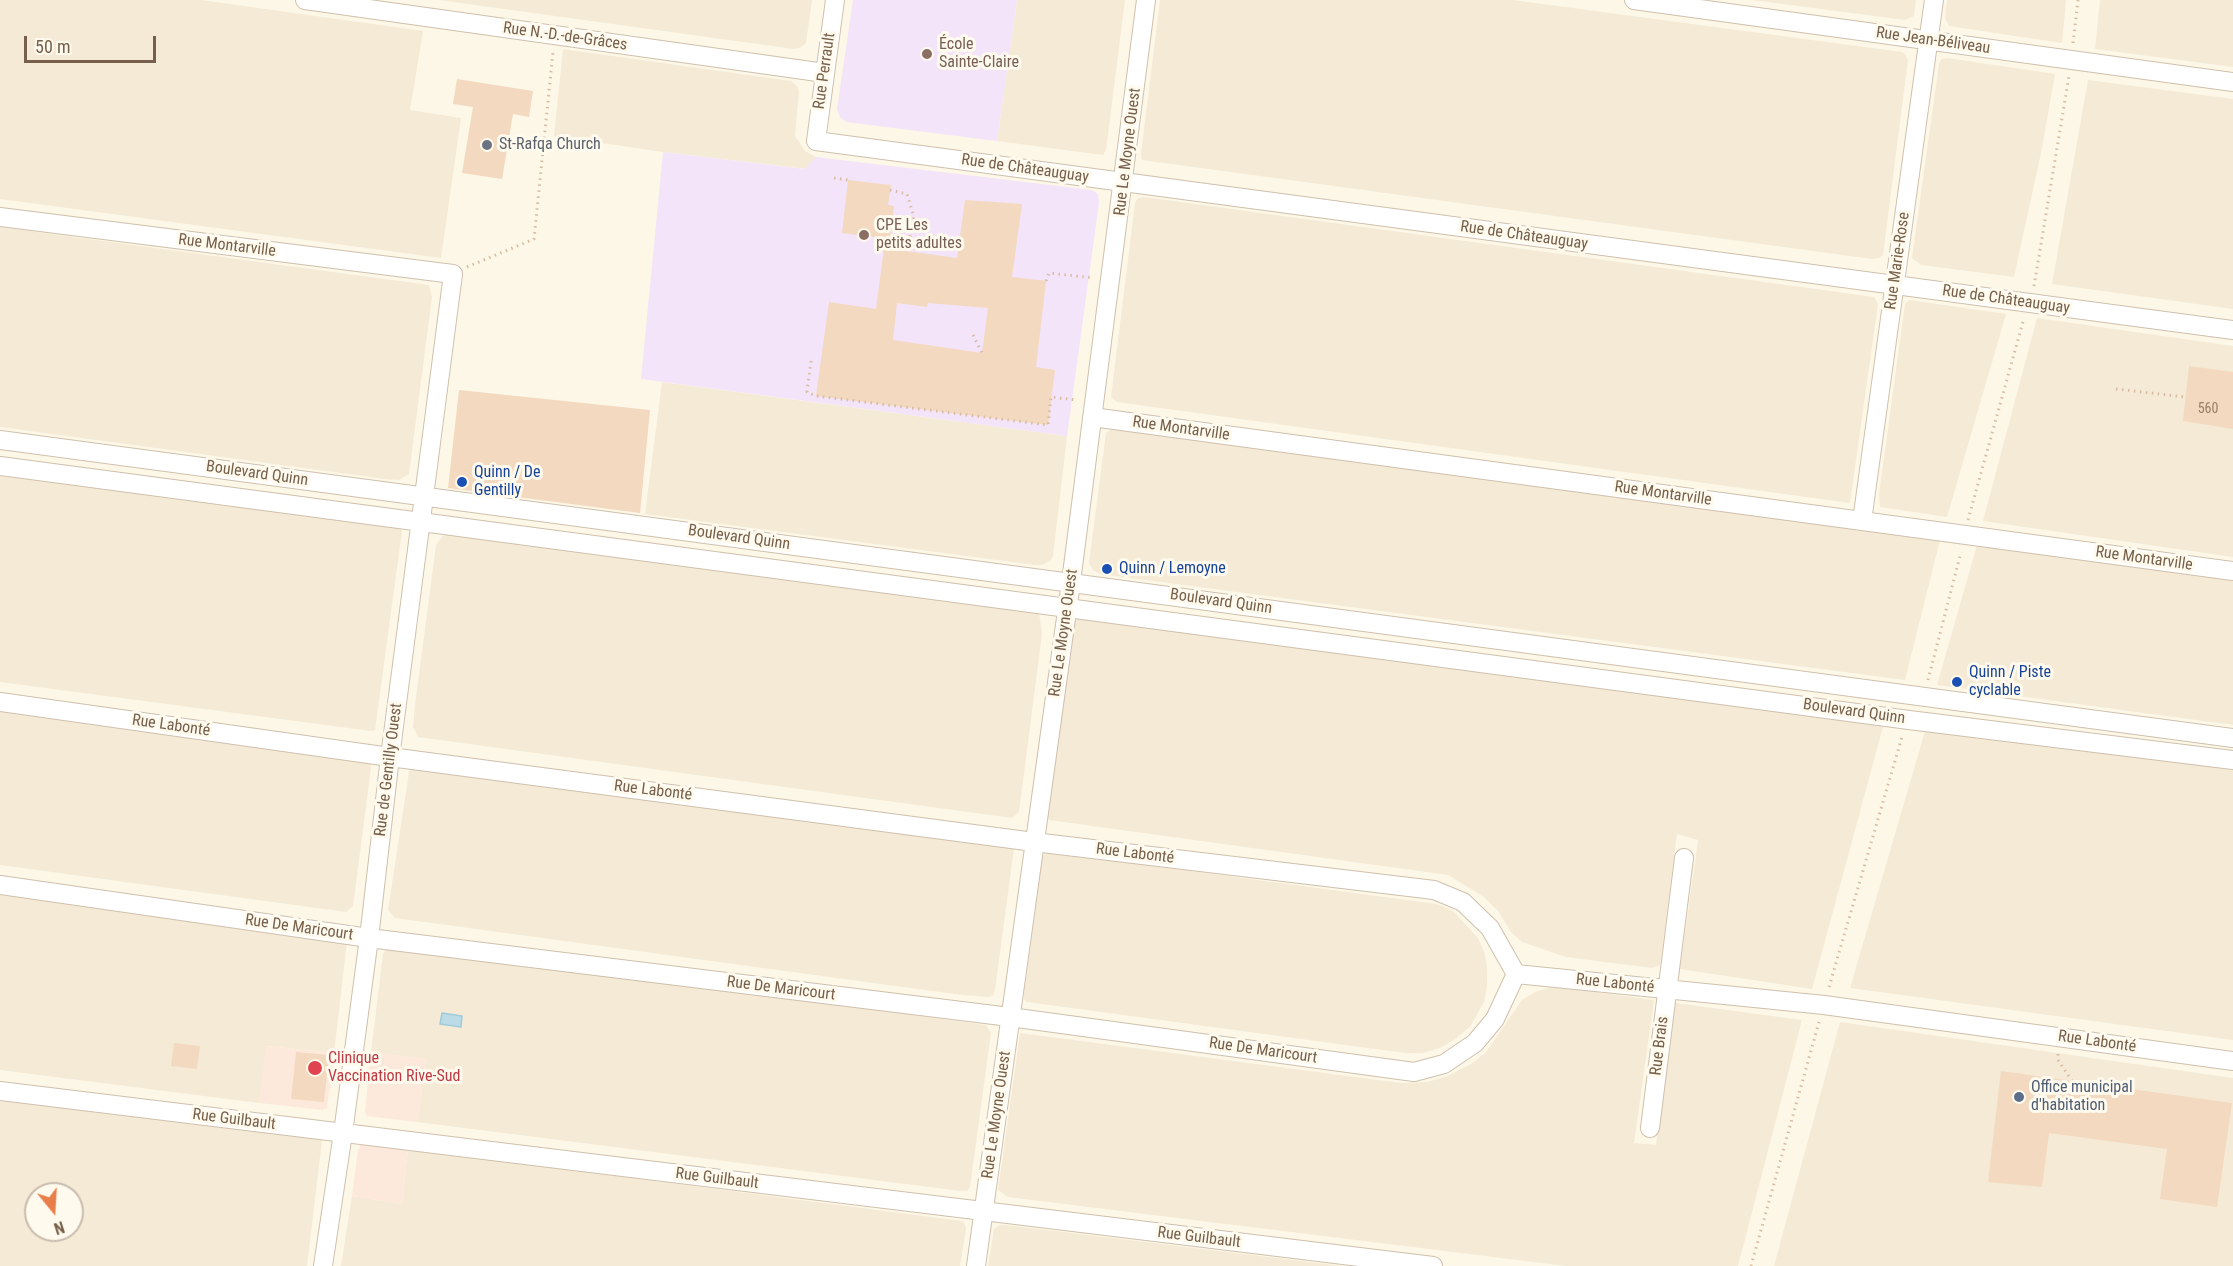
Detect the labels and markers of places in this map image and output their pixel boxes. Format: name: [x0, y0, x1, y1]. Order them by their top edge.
place label: École Sainte-Claire: [939, 35, 1019, 73]
marker: École Sainte-Claire: [920, 47, 934, 61]
place label: St-Rafqa Church: [499, 135, 601, 155]
marker: St-Rafqa Church: [480, 138, 494, 152]
place label: CPE Les petits adultes: [876, 216, 962, 254]
marker: CPE Les petits adultes: [857, 228, 871, 242]
place label: Quinn / De Gentilly: [474, 463, 540, 501]
marker: Quinn / De Gentilly: [455, 475, 469, 489]
place label: Quinn / Lemoyne: [1119, 559, 1226, 579]
marker: Quinn / Lemoyne: [1100, 562, 1114, 576]
place label: Quinn / Piste cyclable: [1969, 663, 2051, 701]
marker: Quinn / Piste cyclable: [1950, 675, 1964, 689]
place label: Clinique Vaccination Rive-Sud: [328, 1049, 460, 1087]
marker: Clinique Vaccination Rive-Sud: [306, 1059, 324, 1077]
place label: Office municipal d'habitation: [2031, 1078, 2133, 1116]
marker: Office municipal d'habitation: [2012, 1090, 2026, 1104]

